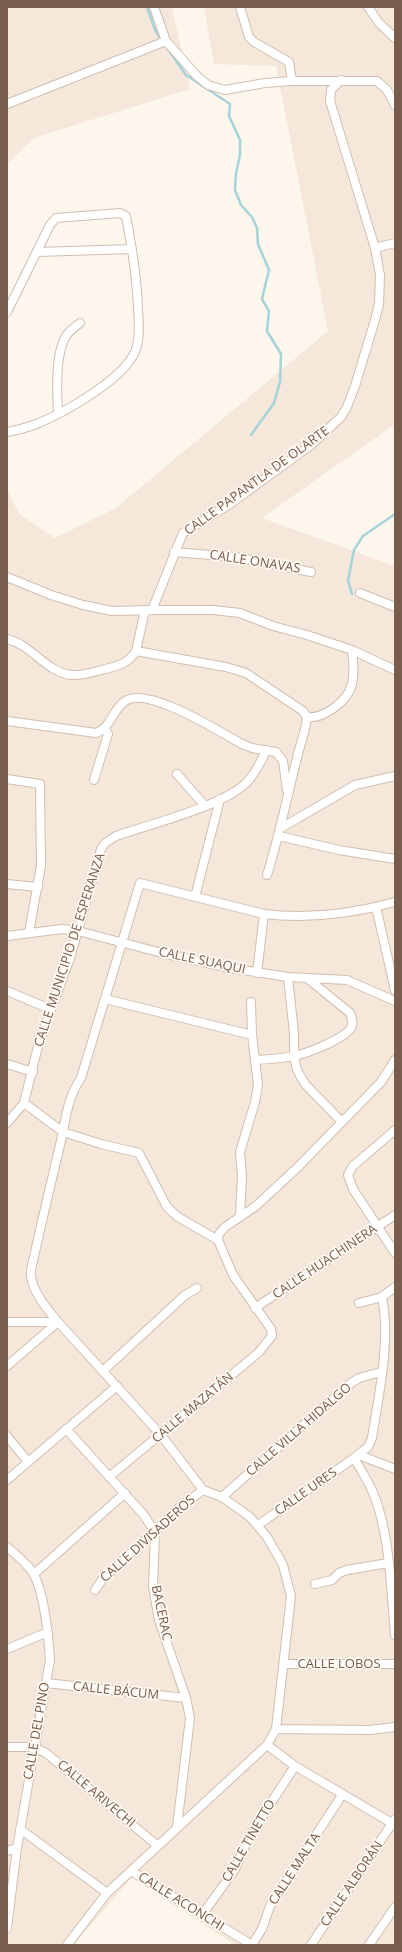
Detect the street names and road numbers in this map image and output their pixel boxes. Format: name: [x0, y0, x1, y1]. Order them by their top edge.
street label: CALLE PAPANTLA DE OLARTE: [181, 423, 333, 539]
street label: CALLE ONAVAS: [208, 547, 302, 577]
street label: CALLE MUNICIPIO DE ESPERANZA: [31, 851, 109, 1049]
street label: CALLE SUAQUI: [157, 944, 247, 978]
street label: CALLE HUACHINERA: [270, 1221, 380, 1303]
street label: CALLE MAZATÁN: [149, 1369, 237, 1447]
street label: CALLE VILLA HIDALGO: [243, 1380, 355, 1480]
street label: CALLE URES: [272, 1465, 340, 1519]
street label: CALLE DIVISADEROS: [97, 1492, 199, 1586]
street label: BACERAC: [148, 1584, 174, 1642]
street label: CALLE LOBOS: [297, 1656, 381, 1672]
street label: CALLE BÁCUM: [72, 1679, 160, 1703]
street label: CALLE DEL PINO: [21, 1681, 53, 1781]
street label: CALLE ARIVECHI: [54, 1757, 138, 1831]
street label: CALLE TINETTO: [219, 1797, 279, 1885]
street label: CALLE MALTA: [266, 1830, 324, 1908]
street label: CALLE ALBORÁN: [318, 1838, 386, 1930]
street label: CALLE ACONCHI: [135, 1869, 227, 1935]

